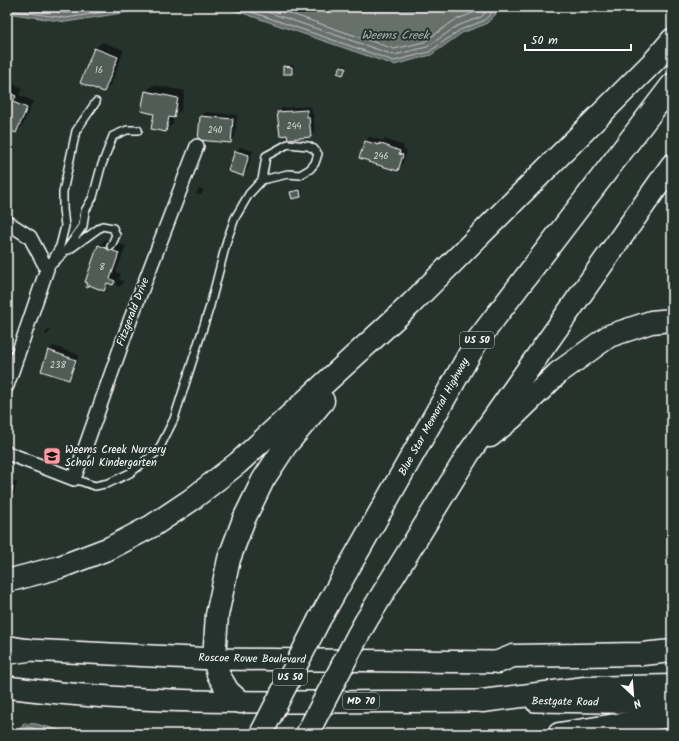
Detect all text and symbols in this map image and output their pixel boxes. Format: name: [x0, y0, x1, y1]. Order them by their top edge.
water label: Weems Creek: [361, 26, 431, 45]
scale bar: [525, 26, 631, 52]
text: 50 m: [531, 31, 558, 50]
house number: 16: [95, 63, 103, 78]
house number: 244: [286, 119, 302, 134]
house number: 240: [208, 123, 223, 138]
house number: 246: [373, 149, 389, 164]
house number: 8: [99, 260, 105, 275]
street label: Fitzgerald Drive: [112, 275, 154, 349]
road number: US 50: [460, 332, 494, 348]
street label: Blue Star Memorial Highway: [394, 354, 474, 479]
house number: 238: [50, 358, 66, 373]
place label: Weems Creek Nursery School Kindergarten: [65, 441, 167, 472]
school or university icon: Weems Creek Nursery School Kindergarten: [42, 446, 62, 466]
street label: Roscoe Rowe Boulevard: [198, 649, 306, 669]
road number: US 50: [273, 669, 307, 685]
north arrow: [613, 675, 653, 715]
street label: Bestgate Road: [531, 692, 599, 712]
road number: MD 70: [343, 693, 379, 709]
text: N: [630, 693, 644, 713]

